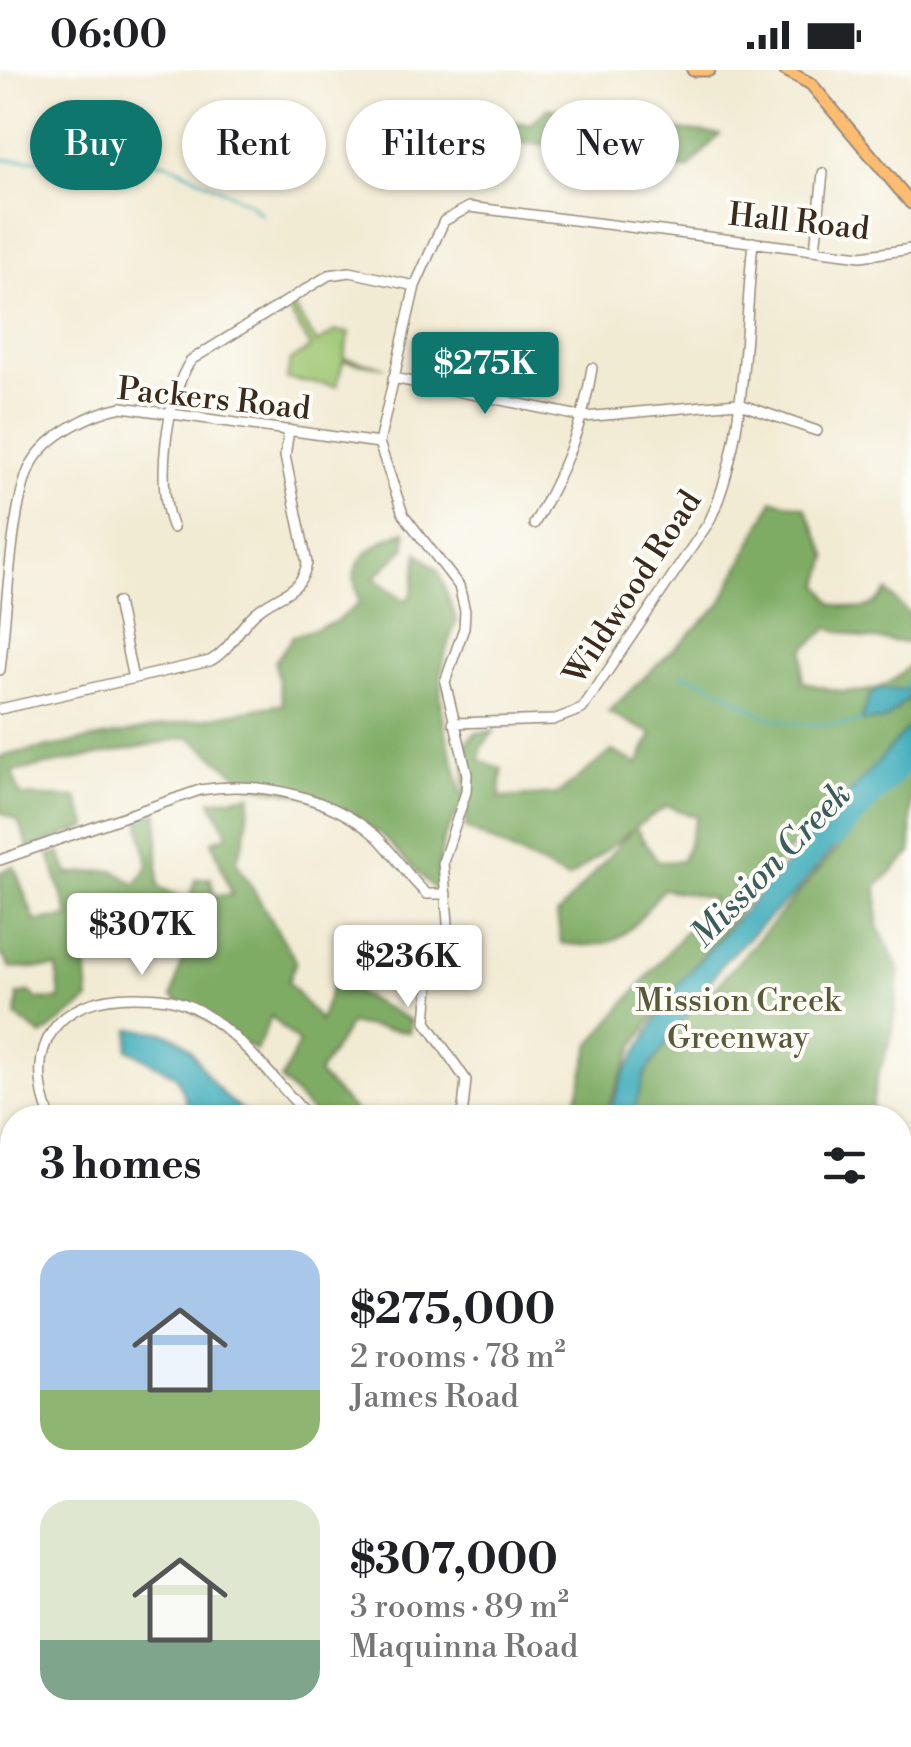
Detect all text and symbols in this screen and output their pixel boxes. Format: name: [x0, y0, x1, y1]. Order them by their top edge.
text: 06:00: [50, 12, 167, 59]
chip: Buy: [30, 100, 162, 190]
chip: Rent: [182, 100, 326, 190]
chip: Filters: [346, 100, 521, 190]
chip: New: [541, 100, 679, 190]
street label: Hall Road: [726, 195, 871, 249]
pin: $275K: [415, 332, 555, 417]
text: $275K: [434, 344, 536, 384]
street label: Packers Road: [115, 369, 312, 429]
street label: Wildwood Road: [555, 483, 710, 693]
water label: Mission Creek: [682, 773, 861, 957]
pin: $307K: [72, 893, 212, 978]
text: $307K: [89, 905, 195, 945]
pin: $236K: [338, 925, 478, 1010]
text: $236K: [356, 937, 460, 977]
park label: Mission Creek Greenway: [635, 981, 843, 1058]
icon: filters: [817, 1138, 872, 1193]
text: 3 homes: [40, 1139, 202, 1192]
text: $275,000: [350, 1284, 555, 1337]
icon: home: [120, 1290, 240, 1410]
text: 2 rooms · 78 m²: [350, 1337, 566, 1377]
text: James Road: [350, 1377, 519, 1417]
text: $307,000: [350, 1534, 558, 1587]
icon: home: [120, 1540, 240, 1660]
text: 3 rooms · 89 m²: [350, 1587, 569, 1627]
text: Maquinna Road: [350, 1627, 578, 1667]

